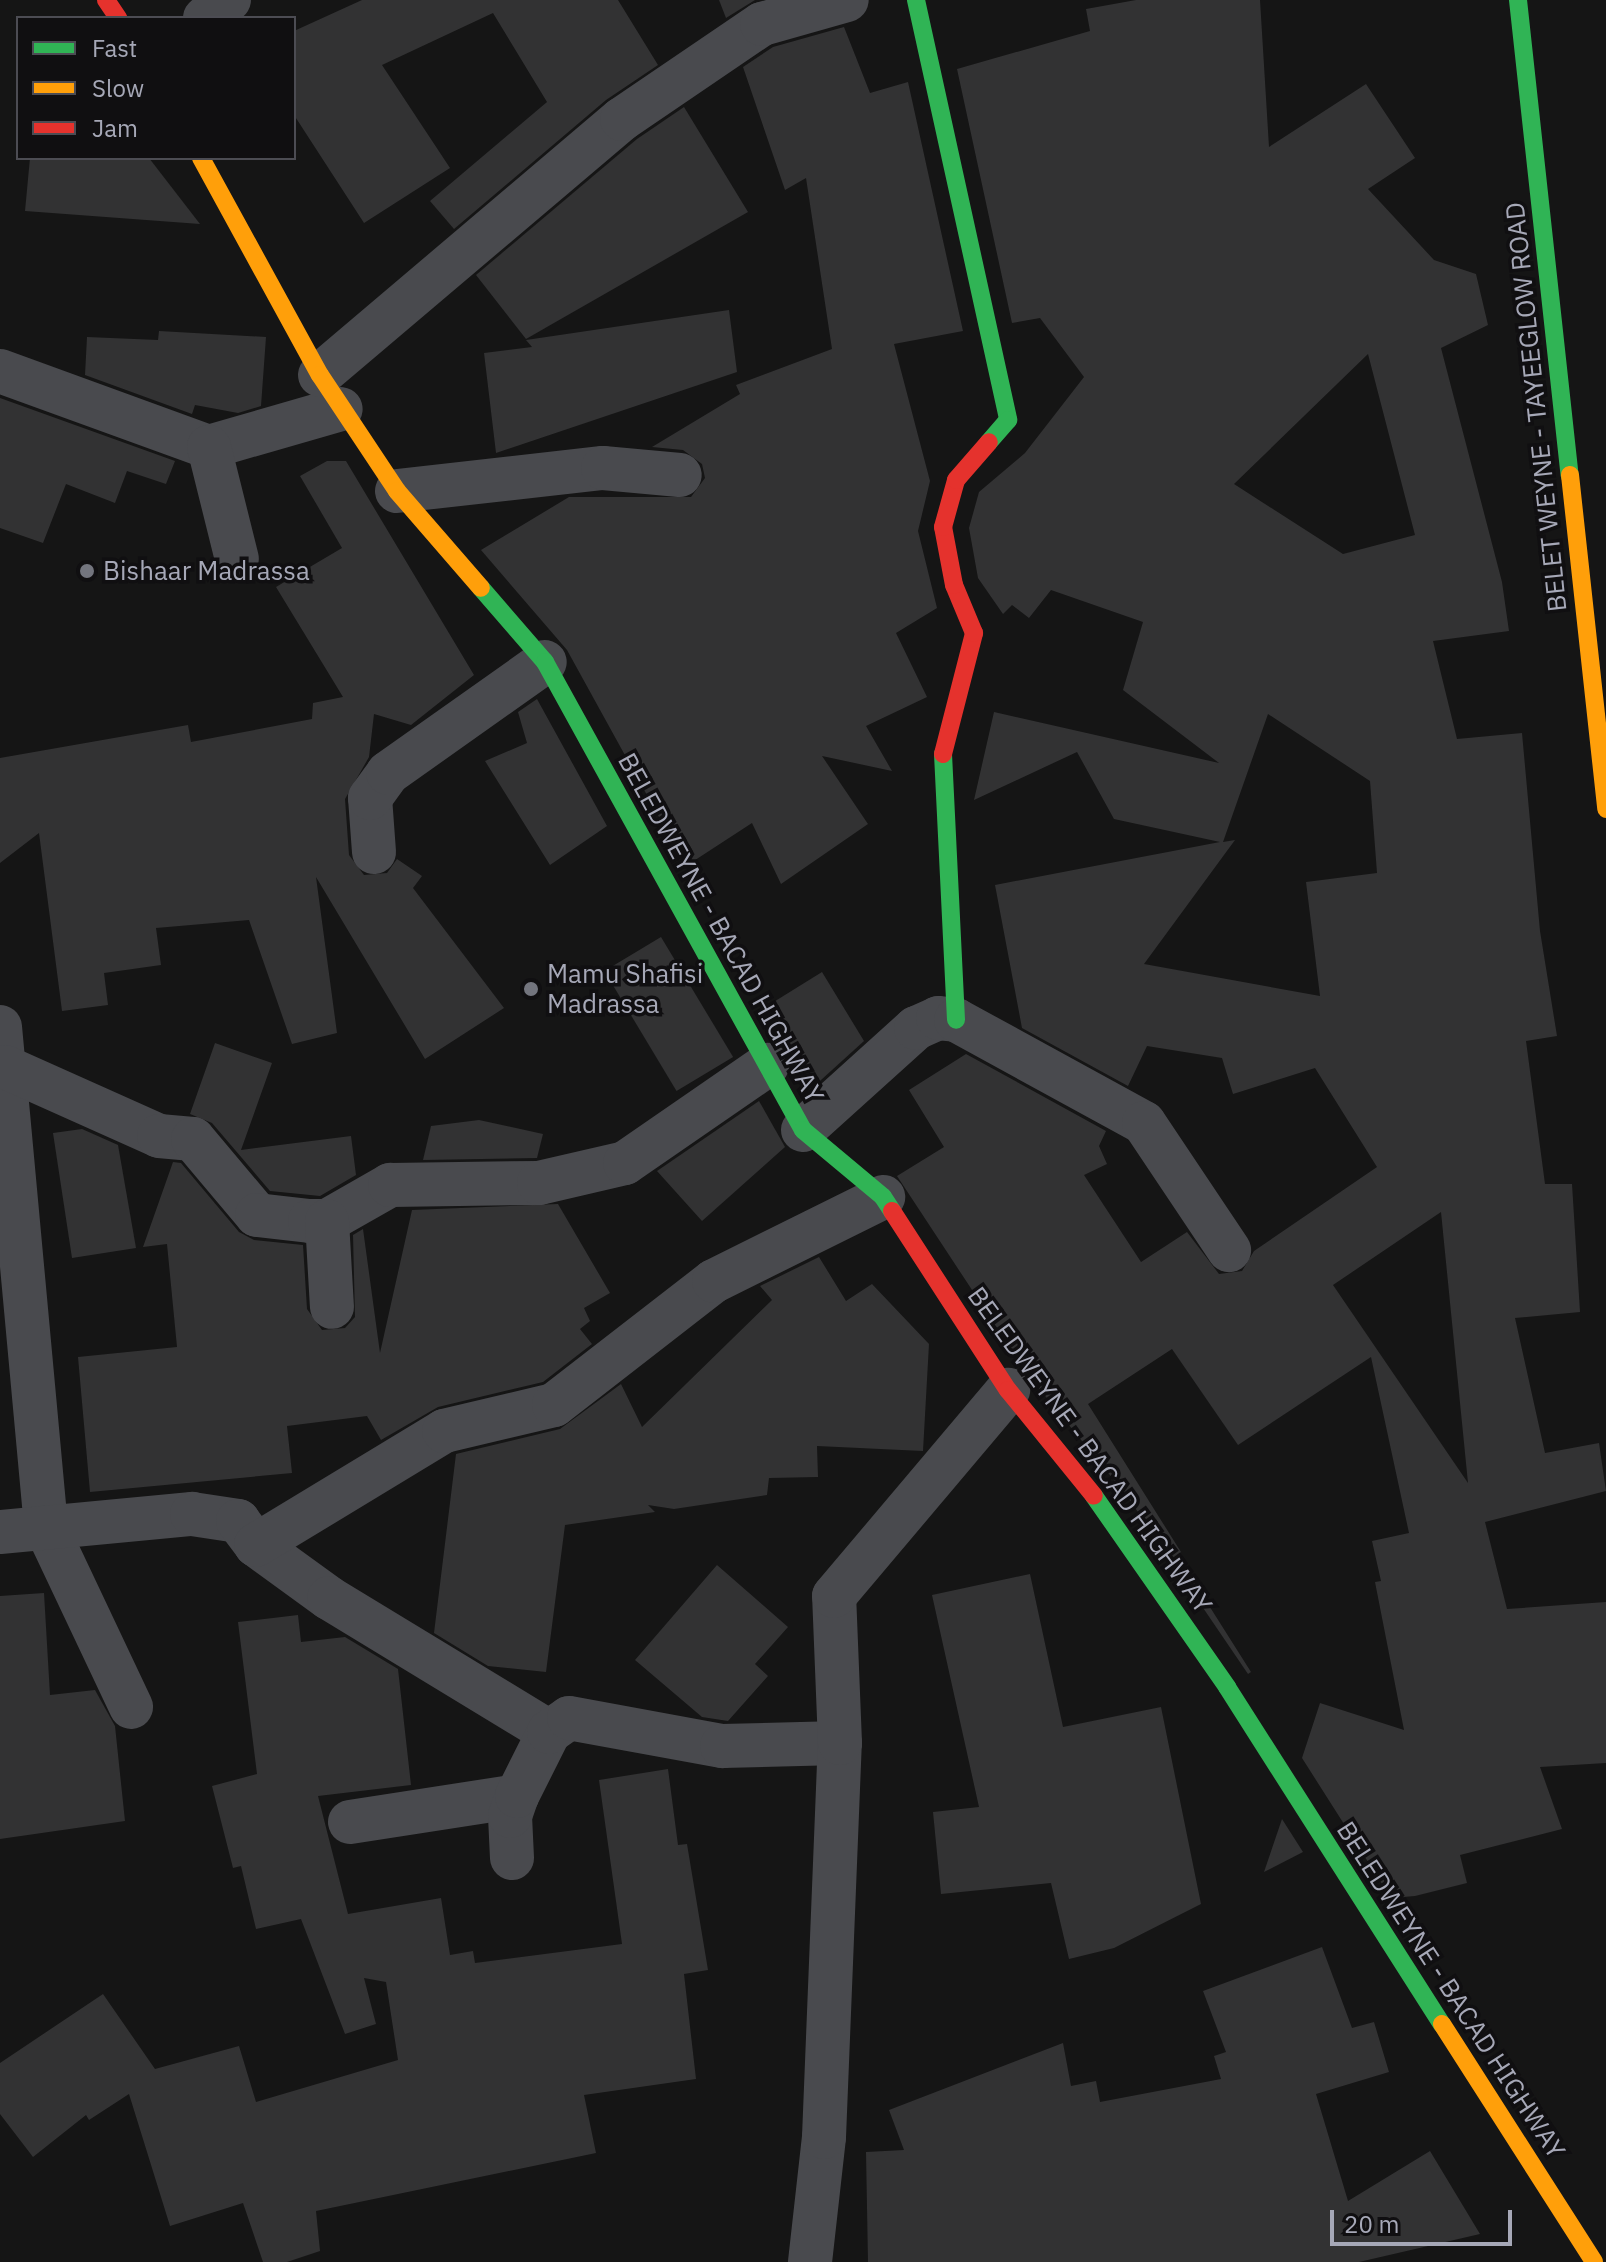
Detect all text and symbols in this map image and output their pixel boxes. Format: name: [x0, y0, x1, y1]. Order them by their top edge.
legend: [16, 16, 296, 160]
text: Fast: [92, 32, 137, 64]
text: Slow: [92, 72, 144, 104]
text: Jam: [92, 112, 138, 144]
street label: BELET WEYNE - TAYEEGLOW ROAD: [1499, 201, 1573, 613]
place label: Bishaar Madrassa: [103, 555, 310, 587]
marker: Bishaar Madrassa: [78, 562, 96, 580]
street label: BELEDWEYNE - BACAD HIGHWAY: [611, 747, 831, 1109]
place label: Mamu Shafisi Madrassa: [547, 958, 703, 1020]
marker: Mamu Shafisi Madrassa: [522, 980, 540, 998]
street label: BELEDWEYNE - BACAD HIGHWAY: [961, 1281, 1219, 1619]
street label: BELEDWEYNE - BACAD HIGHWAY: [1330, 1816, 1572, 2164]
scale bar: [1334, 2194, 1516, 2244]
text: 20 m: [1344, 2208, 1399, 2240]

